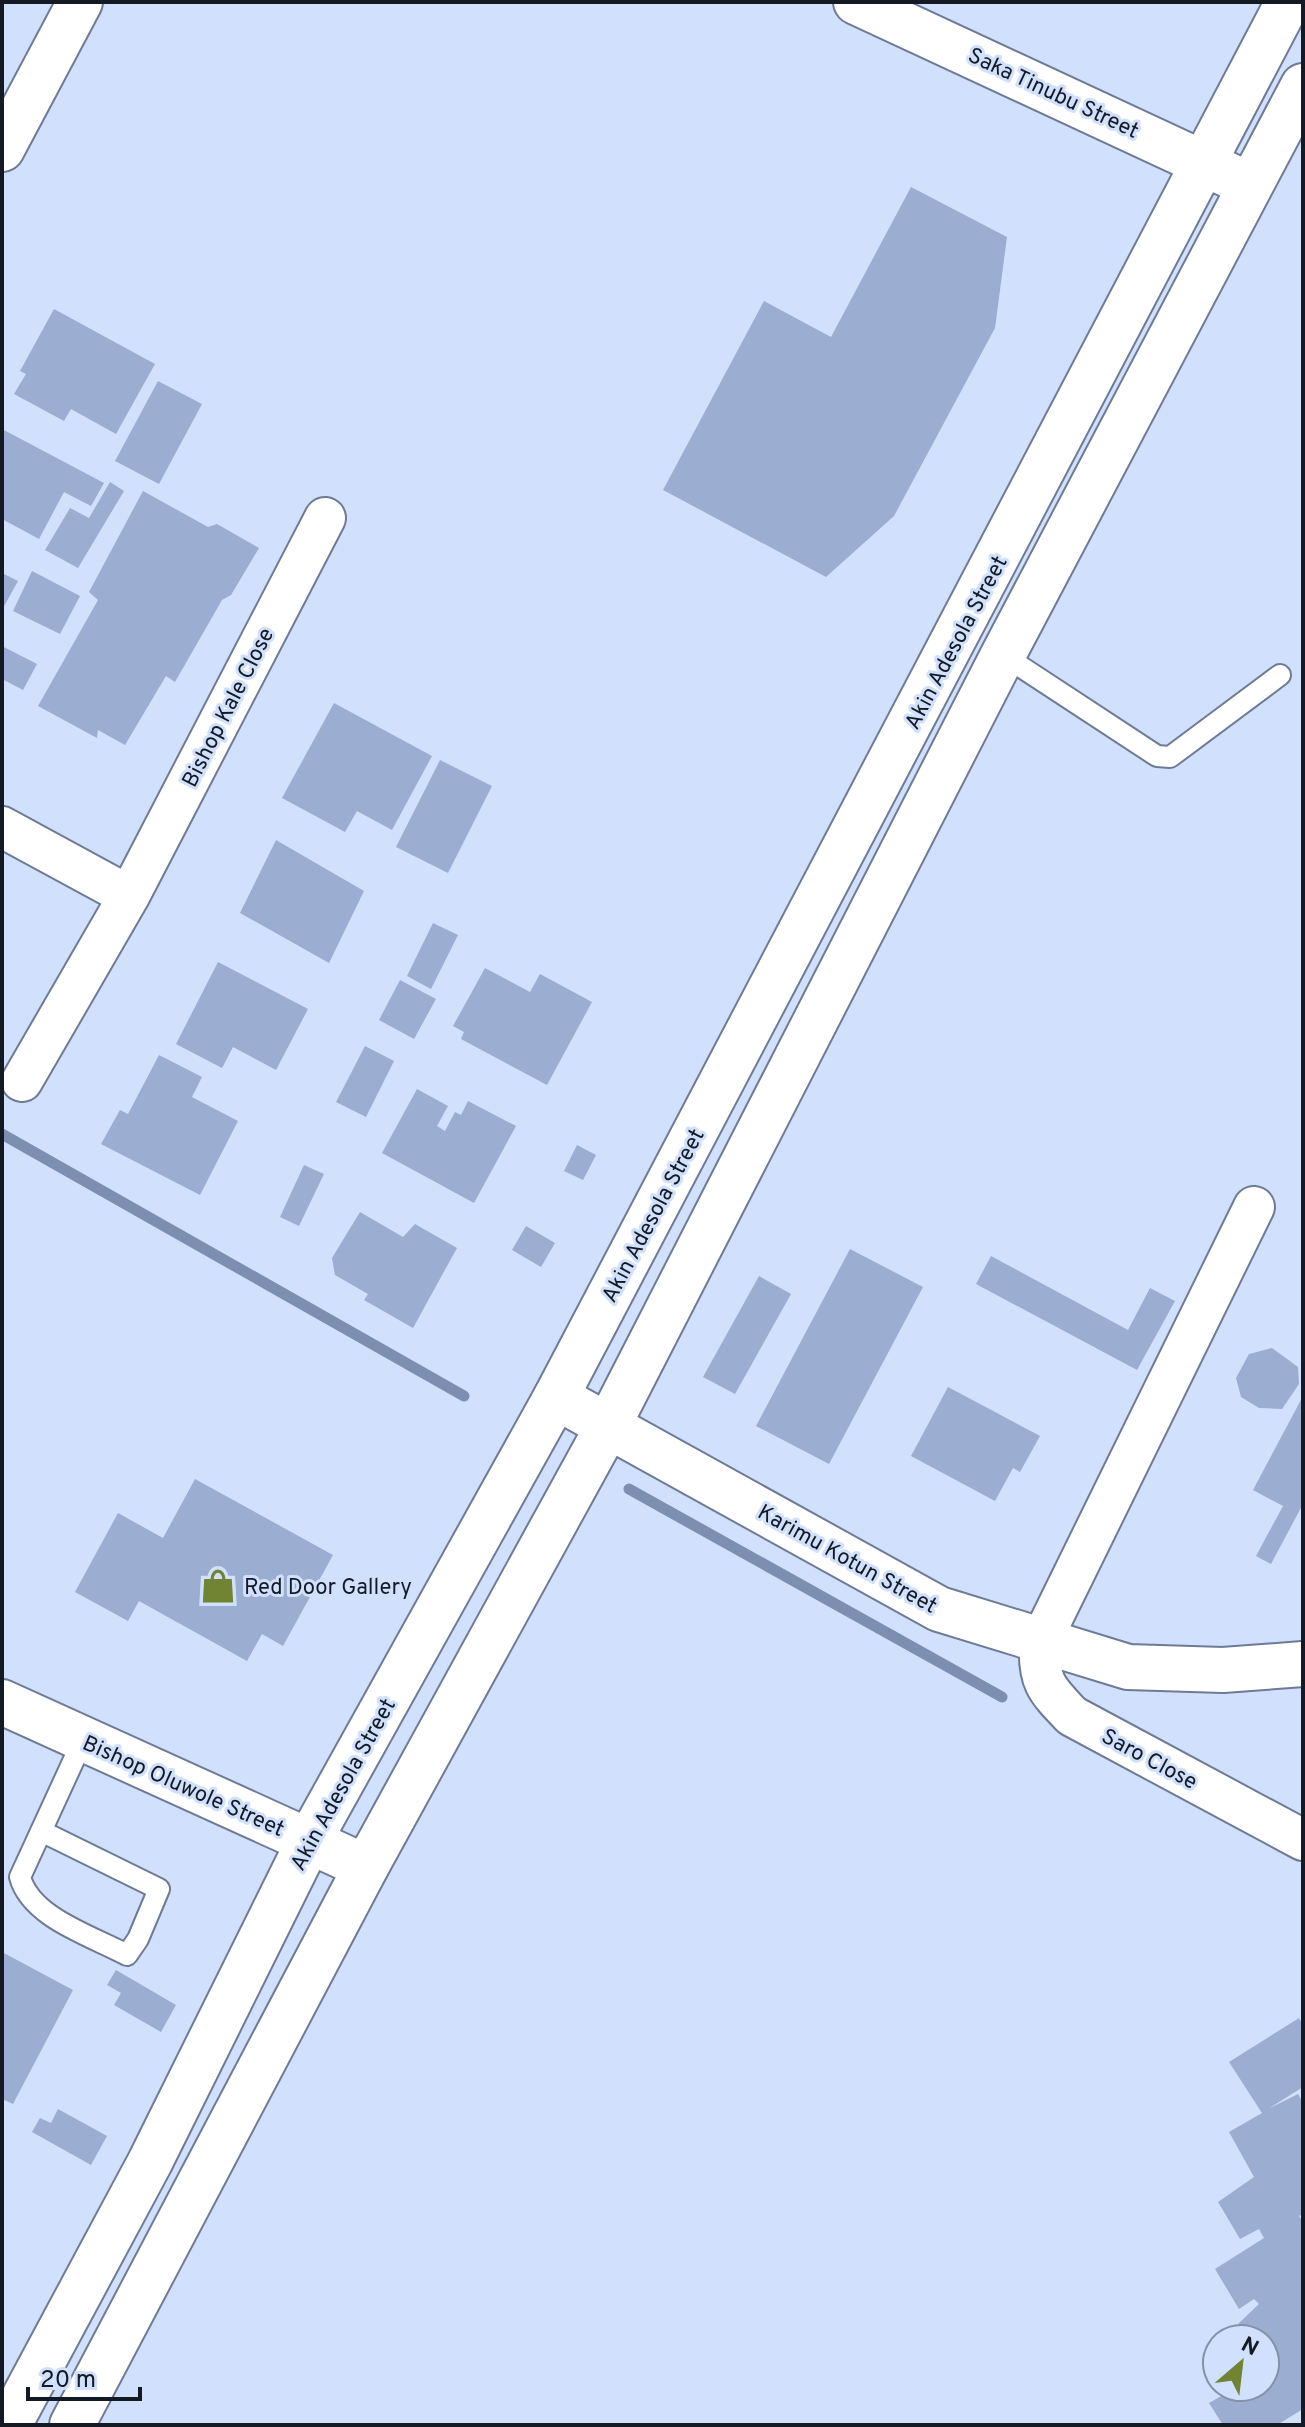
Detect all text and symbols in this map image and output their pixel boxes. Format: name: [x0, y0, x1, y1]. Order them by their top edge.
street label: Saka Tinubu Street: [963, 43, 1143, 146]
street label: Akin Adesola Street: [900, 552, 1014, 735]
street label: Bishop Kale Close: [177, 624, 281, 792]
street label: Akin Adesola Street: [597, 1125, 711, 1308]
street label: Karimu Kotun Street: [752, 1500, 941, 1621]
shop icon: Red Door Gallery: [199, 1567, 237, 1605]
place label: Red Door Gallery: [244, 1575, 412, 1602]
street label: Akin Adesola Street: [286, 1694, 403, 1876]
street label: Saro Close: [1096, 1724, 1201, 1797]
street label: Bishop Oluwole Street: [78, 1731, 288, 1844]
north arrow: [1201, 2323, 1281, 2403]
text: N: [1236, 2332, 1263, 2363]
scale bar: [28, 2351, 140, 2401]
text: 20 m: [40, 2366, 96, 2396]

